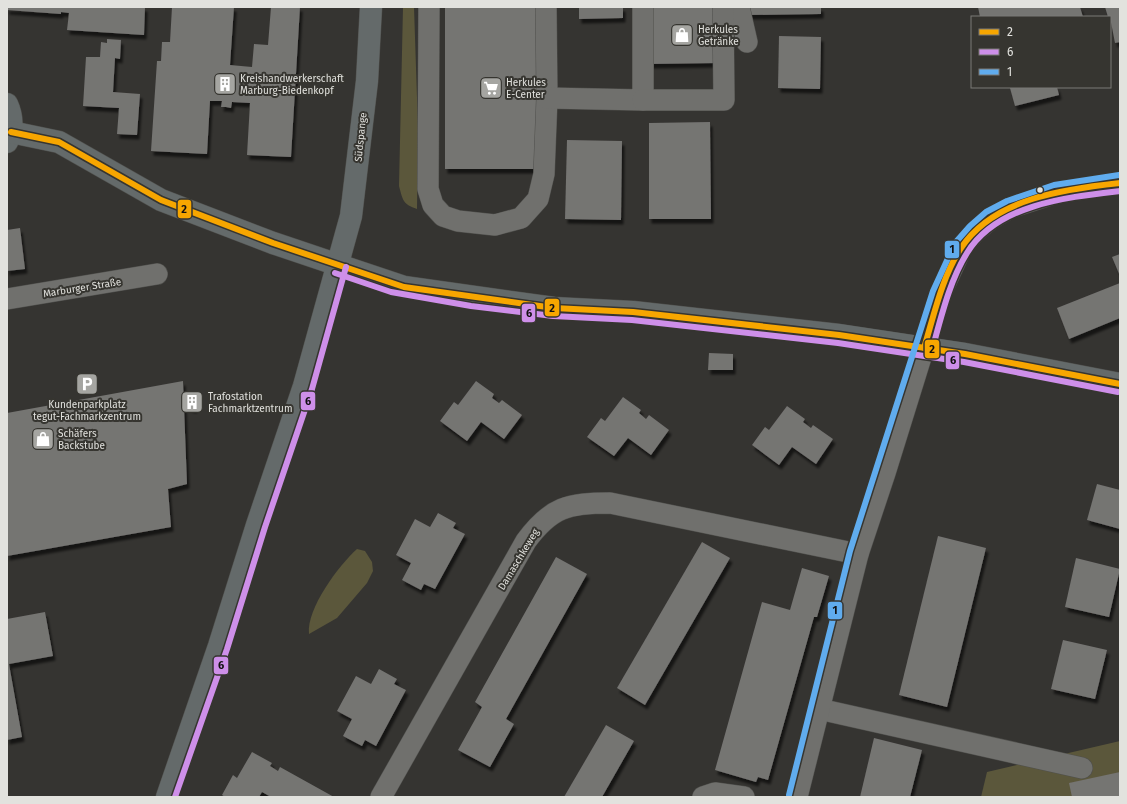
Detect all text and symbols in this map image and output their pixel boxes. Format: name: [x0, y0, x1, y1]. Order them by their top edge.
legend: [971, 16, 1111, 88]
shop icon: Herkules Getränke: [669, 22, 695, 48]
place label: Herkules Getränke: [698, 24, 739, 48]
text: 2: [1007, 25, 1013, 39]
text: 6: [1007, 45, 1013, 59]
text: 1: [1007, 65, 1012, 79]
building icon: Kreishandwerkerschaft Marburg-Biedenkopf: [212, 71, 238, 97]
place label: Kreishandwerkerschaft Marburg-Biedenkopf: [240, 73, 344, 97]
supermarket icon: Herkules E-Center: [478, 75, 504, 101]
place label: Herkules E-Center: [506, 77, 546, 101]
street label: Südspange: [352, 112, 370, 162]
unlabelled marker: [1035, 185, 1045, 195]
line badge: 2: [177, 199, 192, 219]
text: 2: [181, 203, 187, 216]
line badge: 1: [944, 240, 960, 259]
text: 1: [949, 243, 955, 256]
street label: Marburger Straße: [42, 276, 122, 300]
line badge: 2: [544, 298, 560, 317]
text: 2: [549, 302, 555, 315]
line badge: 6: [521, 303, 536, 323]
text: 6: [526, 307, 532, 320]
line badge: 2: [924, 339, 940, 359]
text: 2: [929, 343, 935, 356]
line badge: 6: [945, 351, 960, 370]
text: 6: [950, 354, 956, 367]
parking icon: Kundenparkplatz tegut-Fachmarkzentrum: [74, 371, 100, 397]
building icon: Trafostation Fachmarktzentrum: [179, 389, 205, 415]
place label: Trafostation Fachmarktzentrum: [208, 391, 292, 415]
line badge: 6: [300, 391, 316, 411]
text: 6: [305, 395, 311, 408]
place label: Kundenparkplatz tegut-Fachmarkzentrum: [33, 399, 141, 423]
shop icon: Schäfers Backstube: [30, 426, 56, 452]
place label: Schäfers Backstube: [58, 428, 105, 452]
street label: Damaschkeweg: [496, 526, 542, 592]
line badge: 1: [827, 601, 843, 620]
text: 1: [832, 604, 838, 617]
line badge: 6: [213, 656, 229, 675]
text: 6: [218, 659, 224, 672]

